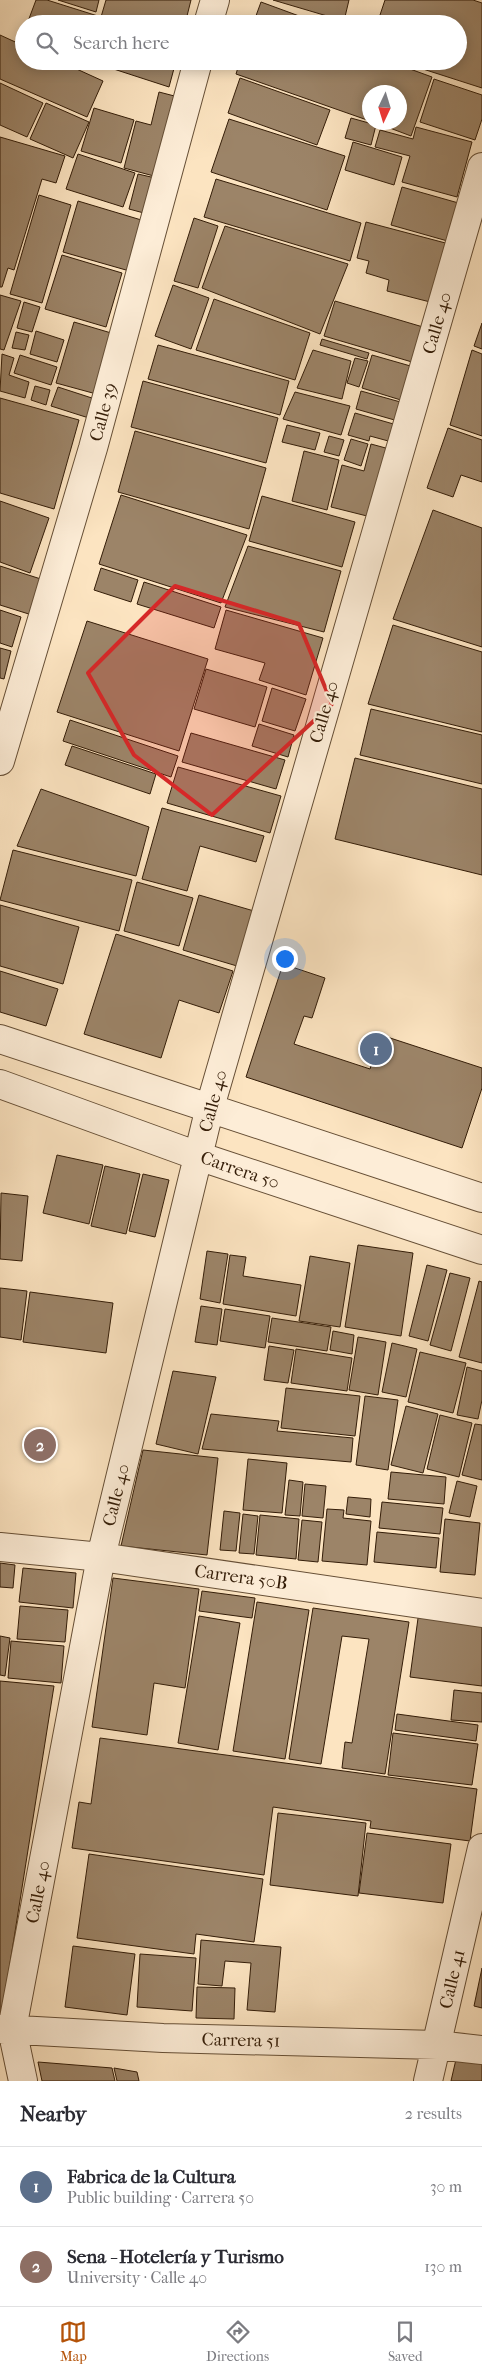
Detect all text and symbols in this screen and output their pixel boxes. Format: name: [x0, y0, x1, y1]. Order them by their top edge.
search box: [15, 15, 467, 70]
icon: search: [33, 29, 61, 57]
text: Search here: [73, 32, 169, 54]
north arrow: [362, 85, 407, 130]
street label: Calle 40: [419, 290, 456, 357]
street label: Calle 39: [86, 381, 121, 444]
street label: Calle 40: [306, 679, 343, 746]
your location: [272, 946, 298, 972]
pin: 1: [360, 1030, 392, 1068]
street label: Calle 40: [195, 1068, 232, 1135]
street label: Carrera 50: [198, 1147, 282, 1194]
pin: 2: [24, 1426, 56, 1464]
street label: Calle 40: [99, 1462, 134, 1529]
street label: Carrera 50B: [193, 1561, 289, 1594]
street label: Calle 40: [22, 1859, 55, 1925]
street label: Calle 41: [435, 1947, 469, 2011]
street label: Carrera 51: [202, 2029, 280, 2052]
text: Nearby: [20, 2102, 86, 2126]
text: 2 results: [405, 2104, 462, 2123]
text: Fabrica de la Cultura: [67, 2166, 236, 2188]
text: 1: [33, 2177, 39, 2196]
text: 30 m: [430, 2177, 462, 2196]
text: Public building · Carrera 50: [67, 2188, 254, 2207]
text: Sena - Hotelería y Turismo: [67, 2246, 284, 2268]
text: 2: [32, 2257, 40, 2276]
text: 130 m: [424, 2257, 462, 2276]
text: University · Calle 40: [67, 2268, 207, 2287]
tab: Map: [59, 2318, 87, 2365]
tab: Directions: [206, 2318, 269, 2365]
tab: Saved: [388, 2318, 423, 2365]

